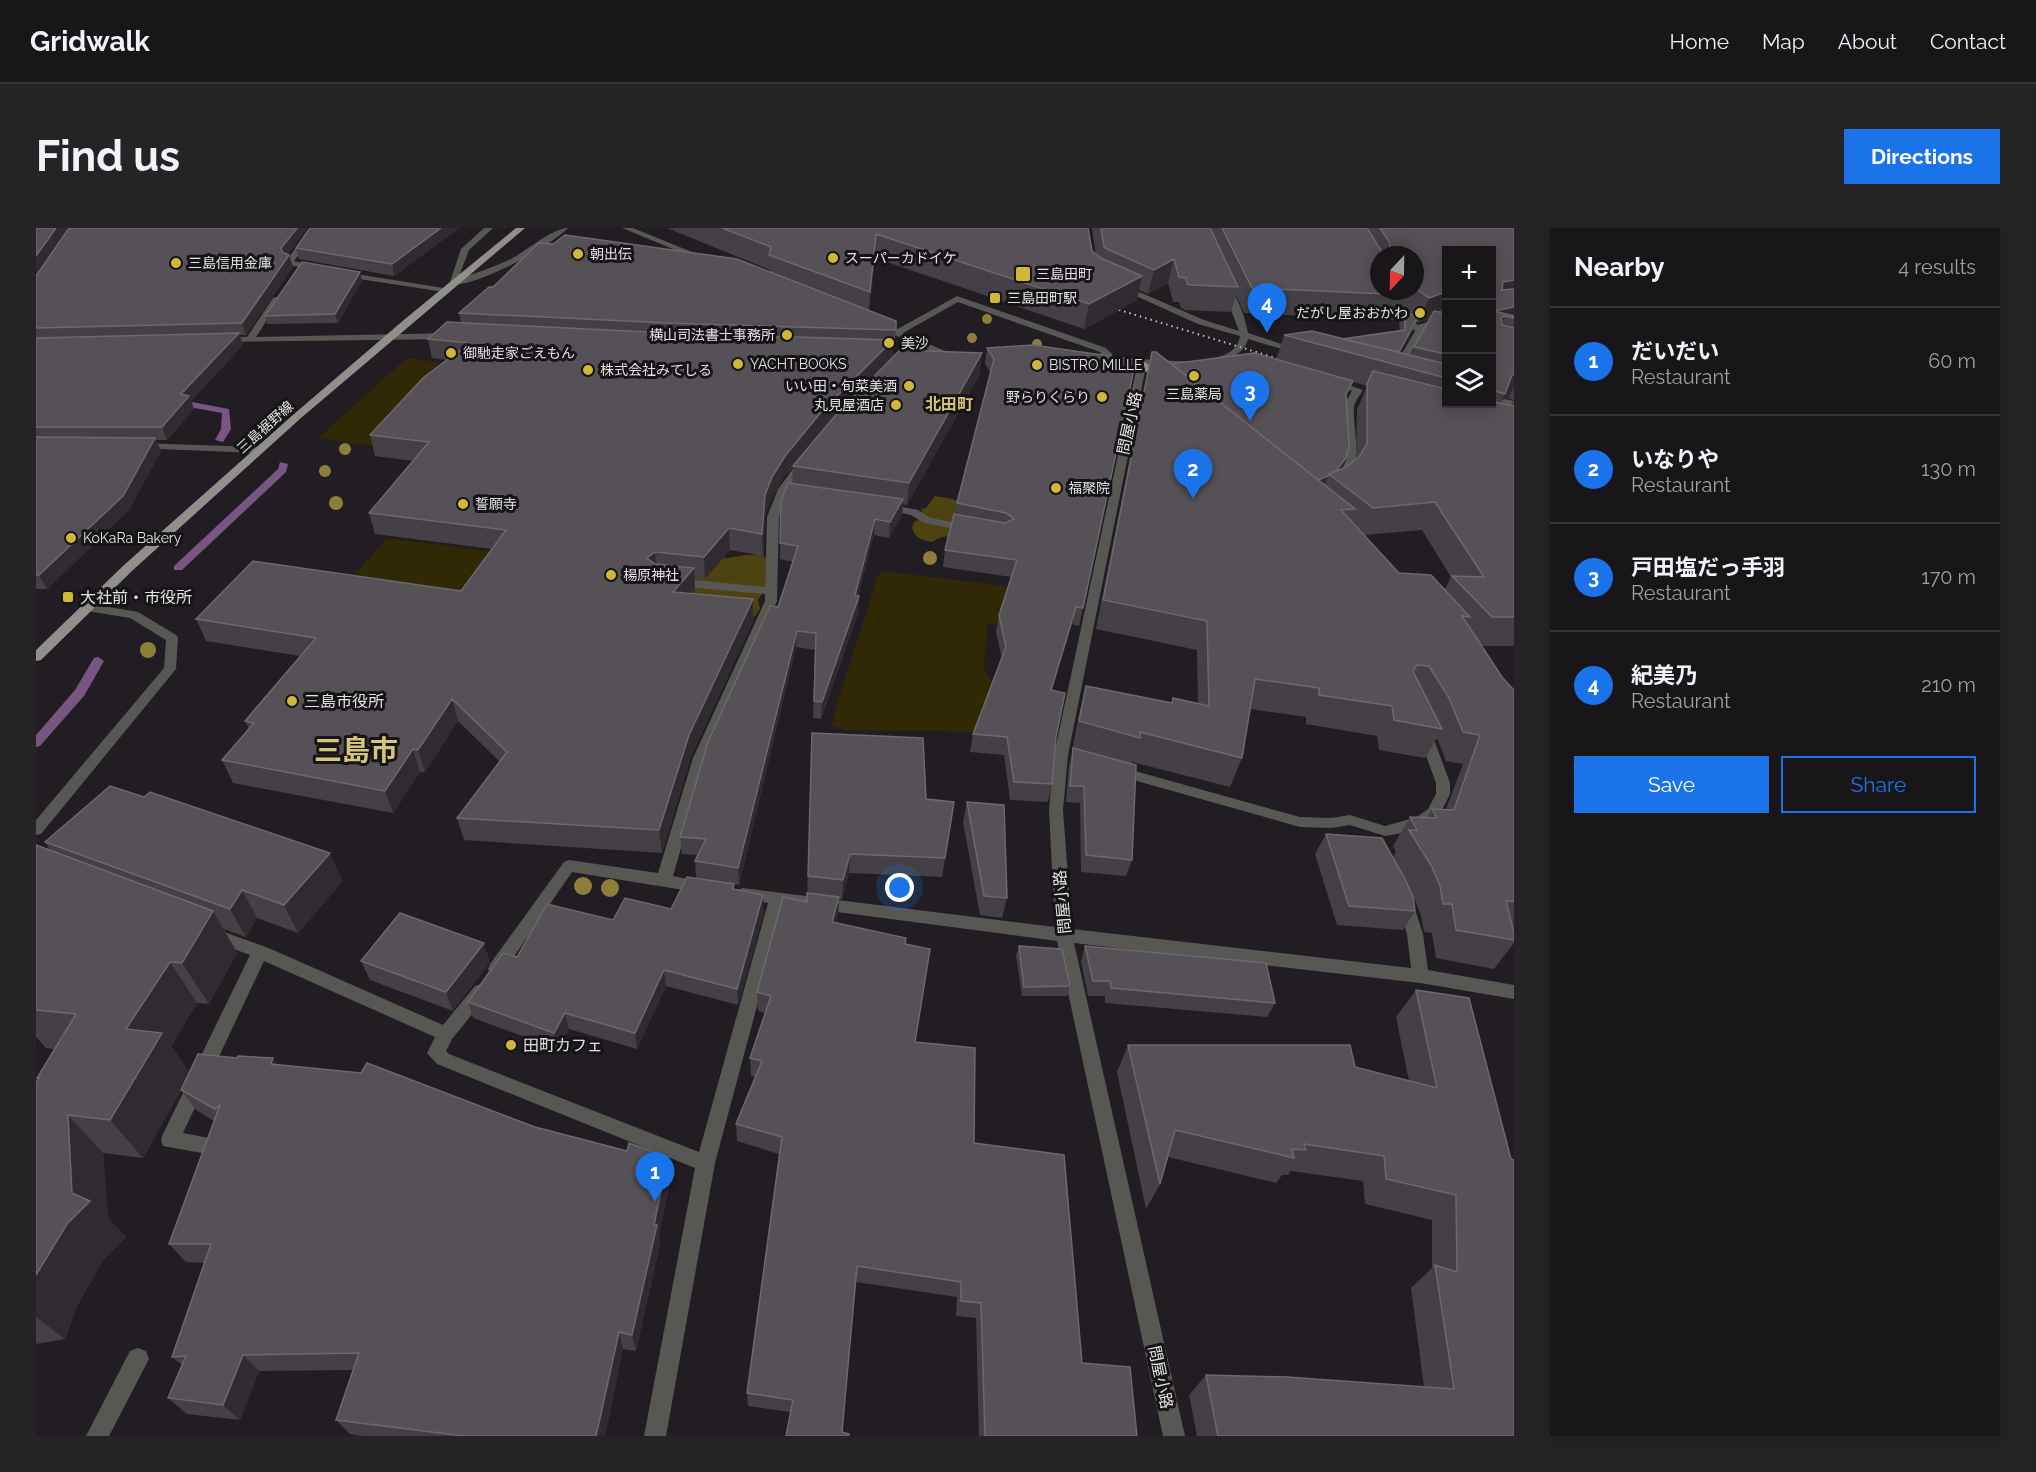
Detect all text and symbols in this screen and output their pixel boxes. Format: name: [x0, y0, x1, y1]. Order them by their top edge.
text: Gridwalk: [30, 25, 150, 58]
text: Home: [1670, 29, 1729, 54]
text: Map: [1762, 29, 1805, 54]
text: About: [1838, 29, 1897, 54]
text: Contact: [1930, 29, 2006, 54]
button: Directions: [1844, 129, 2000, 184]
text: Find us: [36, 132, 180, 181]
place label: 朝出伝: [590, 246, 632, 262]
north arrow: [1370, 246, 1424, 300]
map controls: [1442, 246, 1496, 408]
button: +: [1442, 246, 1496, 300]
marker: 朝出伝: [571, 247, 585, 261]
place label: スーパーカドイケ: [845, 250, 957, 266]
marker: スーパーカドイケ: [826, 251, 840, 265]
text: Nearby: [1574, 252, 1664, 282]
place label: 三島信用金庫: [188, 255, 272, 271]
text: 4 results: [1898, 255, 1976, 279]
marker: 三島信用金庫: [169, 256, 183, 270]
marker: 三島田町: [1014, 265, 1032, 283]
place label: 三島田町: [1036, 266, 1092, 282]
pin: 4: [1248, 284, 1286, 333]
place label: 三島田町駅: [1007, 290, 1077, 306]
marker: 三島田町駅: [988, 291, 1002, 305]
button: −: [1442, 300, 1496, 354]
place label: だがし屋おおかわ: [1296, 305, 1408, 321]
marker: だがし屋おおかわ: [1413, 306, 1427, 320]
place label: 横山司法書士事務所: [649, 327, 775, 343]
marker: 横山司法書士事務所: [780, 328, 794, 342]
place label: 美沙: [901, 335, 929, 351]
marker: 美沙: [882, 336, 896, 350]
text: だいだい: [1631, 338, 1719, 364]
place label: 御馳走家ごえもん: [463, 345, 575, 361]
marker: 御馳走家ごえもん: [444, 346, 458, 360]
text: 1: [1589, 349, 1598, 373]
text: 60 m: [1928, 349, 1976, 373]
button: layers: [1442, 354, 1496, 408]
place label: YACHT BOOKS: [750, 356, 847, 372]
marker: YACHT BOOKS: [731, 357, 745, 371]
place label: BISTRO MILLE: [1049, 357, 1143, 373]
marker: BISTRO MILLE: [1030, 358, 1044, 372]
place label: 株式会社みてしる: [600, 362, 712, 378]
marker: 株式会社みてしる: [581, 363, 595, 377]
text: Restaurant: [1631, 365, 1731, 389]
marker: 三島薬局: [1187, 369, 1201, 383]
pin: 3: [1230, 372, 1270, 421]
place label: いい田・旬菜美酒: [785, 378, 897, 394]
marker: いい田・旬菜美酒: [902, 379, 916, 393]
place label: 三島薬局: [1166, 386, 1222, 402]
place label: 野らりくらり: [1006, 389, 1090, 405]
marker: 野らりくらり: [1095, 390, 1109, 404]
street label: 問屋小路: [1114, 390, 1145, 456]
district label: 北田町: [925, 395, 973, 414]
place label: 丸見屋酒店: [814, 397, 884, 413]
street label: 三島裾野線: [234, 398, 296, 456]
marker: 丸見屋酒店: [889, 398, 903, 412]
text: いなりや: [1631, 446, 1719, 472]
pin: 2: [1174, 450, 1212, 499]
text: 2: [1588, 457, 1599, 481]
text: 130 m: [1921, 457, 1976, 481]
text: Restaurant: [1631, 473, 1731, 497]
place label: 福聚院: [1068, 480, 1110, 496]
marker: 福聚院: [1049, 481, 1063, 495]
place label: 誓願寺: [475, 496, 517, 512]
marker: 誓願寺: [456, 497, 470, 511]
place label: KoKaRa Bakery: [83, 530, 182, 546]
marker: KoKaRa Bakery: [64, 531, 78, 545]
text: 戸田塩だっ手羽: [1631, 554, 1785, 580]
text: 3: [1588, 565, 1599, 589]
text: 170 m: [1921, 565, 1976, 589]
place label: 楊原神社: [623, 567, 679, 583]
marker: 楊原神社: [604, 568, 618, 582]
text: Restaurant: [1631, 581, 1731, 605]
place label: 大社前・市役所: [80, 588, 192, 607]
marker: 大社前・市役所: [61, 590, 75, 604]
text: 紀美乃: [1631, 662, 1697, 688]
text: 4: [1588, 673, 1599, 697]
text: 210 m: [1921, 673, 1976, 697]
text: Restaurant: [1631, 689, 1731, 713]
place label: 三島市役所: [304, 692, 384, 711]
marker: 三島市役所: [285, 694, 299, 708]
district label: 三島市: [314, 734, 398, 767]
button: Save: [1574, 756, 1769, 813]
button: Share: [1781, 756, 1976, 813]
street label: 問屋小路: [1050, 869, 1075, 935]
your location: [885, 873, 914, 902]
place label: 田町カフェ: [523, 1036, 603, 1055]
marker: 田町カフェ: [504, 1038, 518, 1052]
pin: 1: [636, 1152, 674, 1202]
street label: 問屋小路: [1145, 1344, 1176, 1410]

